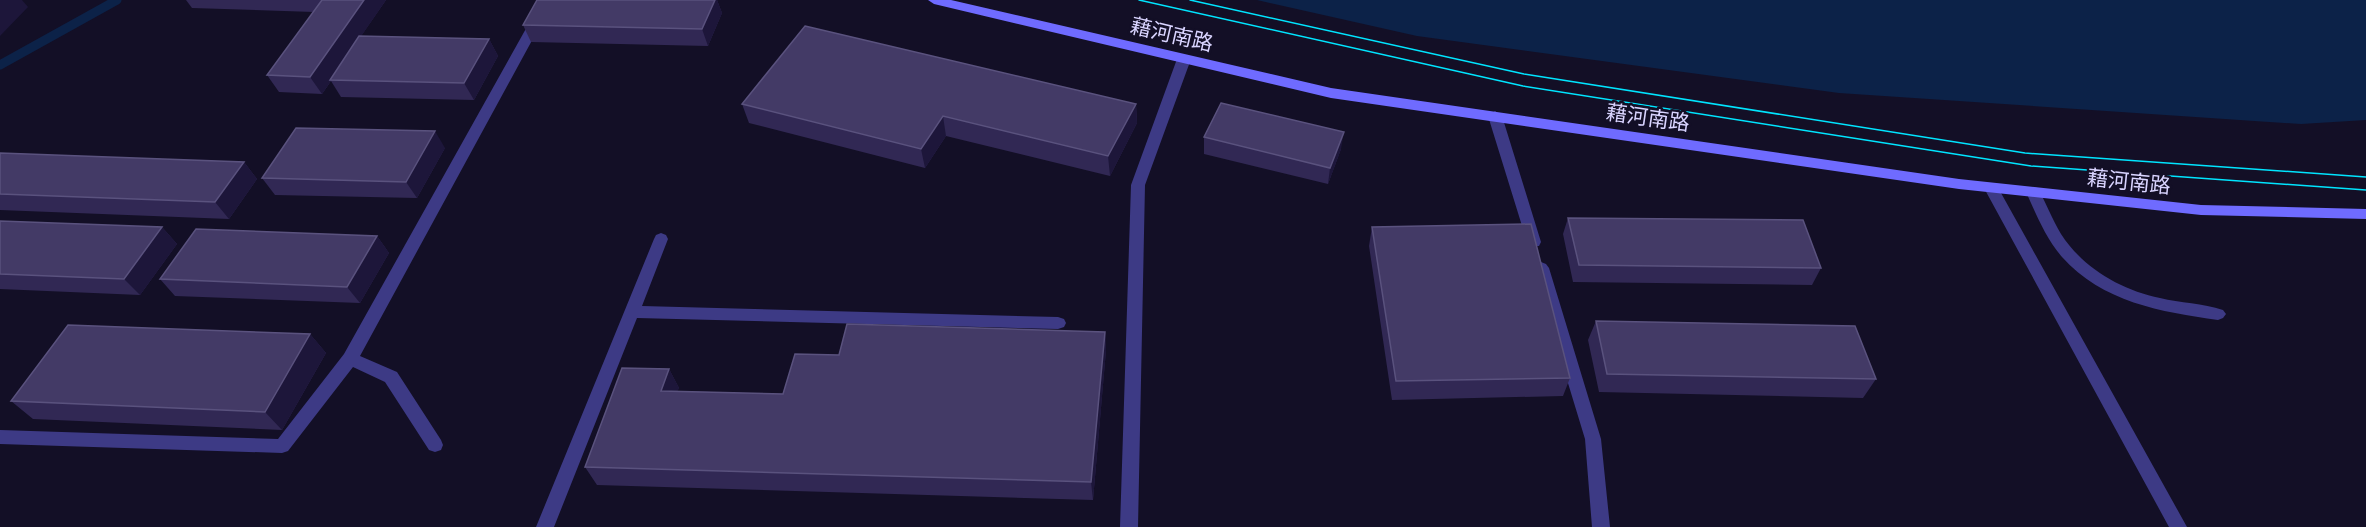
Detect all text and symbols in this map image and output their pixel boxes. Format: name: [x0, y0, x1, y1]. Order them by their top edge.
street label: 藉河南路: [1127, 9, 1217, 59]
street label: 藉河南路: [1604, 95, 1692, 139]
street label: 藉河南路: [2086, 161, 2172, 201]

